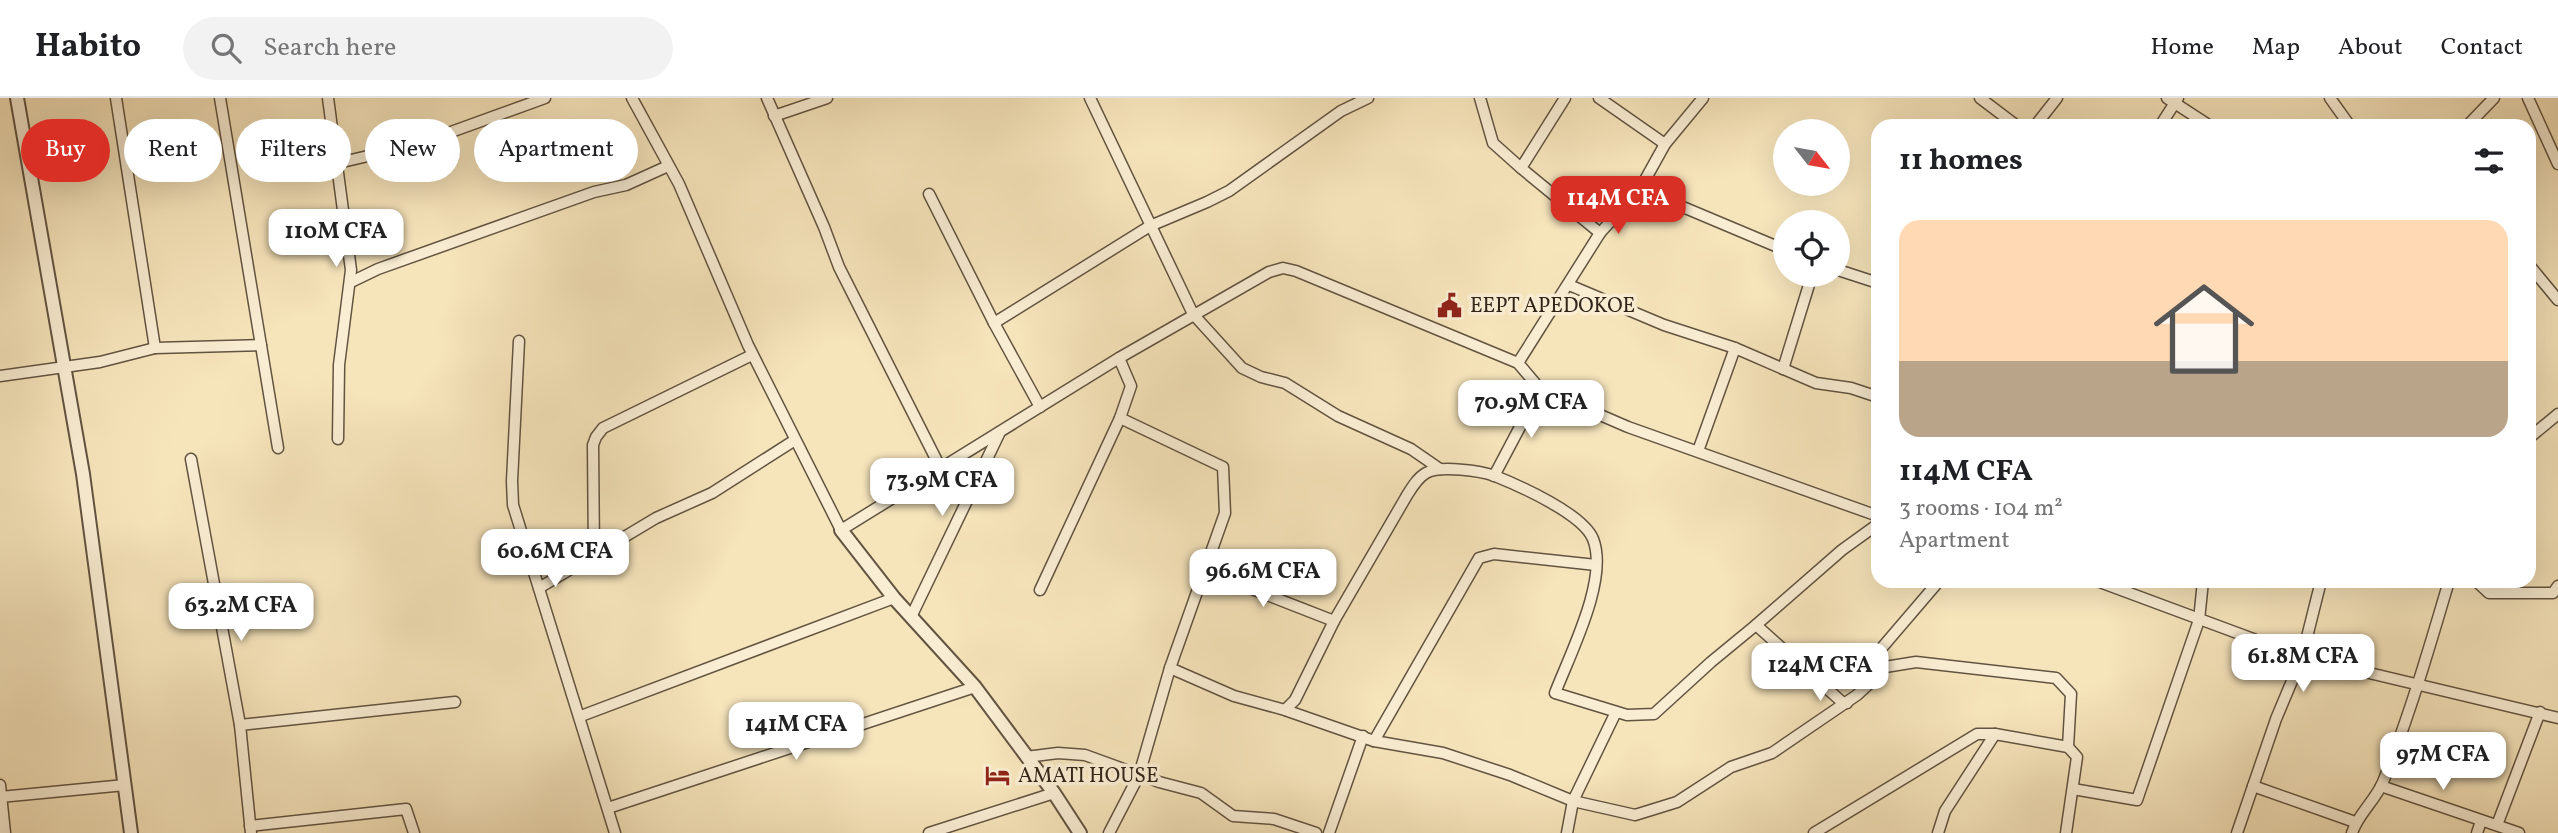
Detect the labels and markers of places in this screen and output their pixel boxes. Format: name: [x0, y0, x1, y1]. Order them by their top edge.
pin: 114M CFA: [1546, 176, 1690, 236]
pin: 110M CFA: [264, 209, 408, 269]
public building icon: EEPT APEDOKOE: [1436, 291, 1464, 319]
place label: EEPT APEDOKOE: [1470, 292, 1635, 321]
pin: 70.9M CFA: [1451, 380, 1611, 440]
pin: 73.9M CFA: [862, 458, 1022, 518]
pin: 60.6M CFA: [475, 530, 635, 589]
pin: 96.6M CFA: [1183, 550, 1343, 609]
pin: 63.2M CFA: [161, 584, 321, 643]
pin: 61.8M CFA: [2223, 634, 2383, 694]
pin: 124M CFA: [1748, 644, 1892, 703]
pin: 141M CFA: [724, 702, 868, 762]
pin: 97M CFA: [2378, 732, 2508, 792]
hotel icon: AMATI HOUSE: [984, 761, 1012, 789]
place label: AMATI HOUSE: [1018, 762, 1159, 791]

